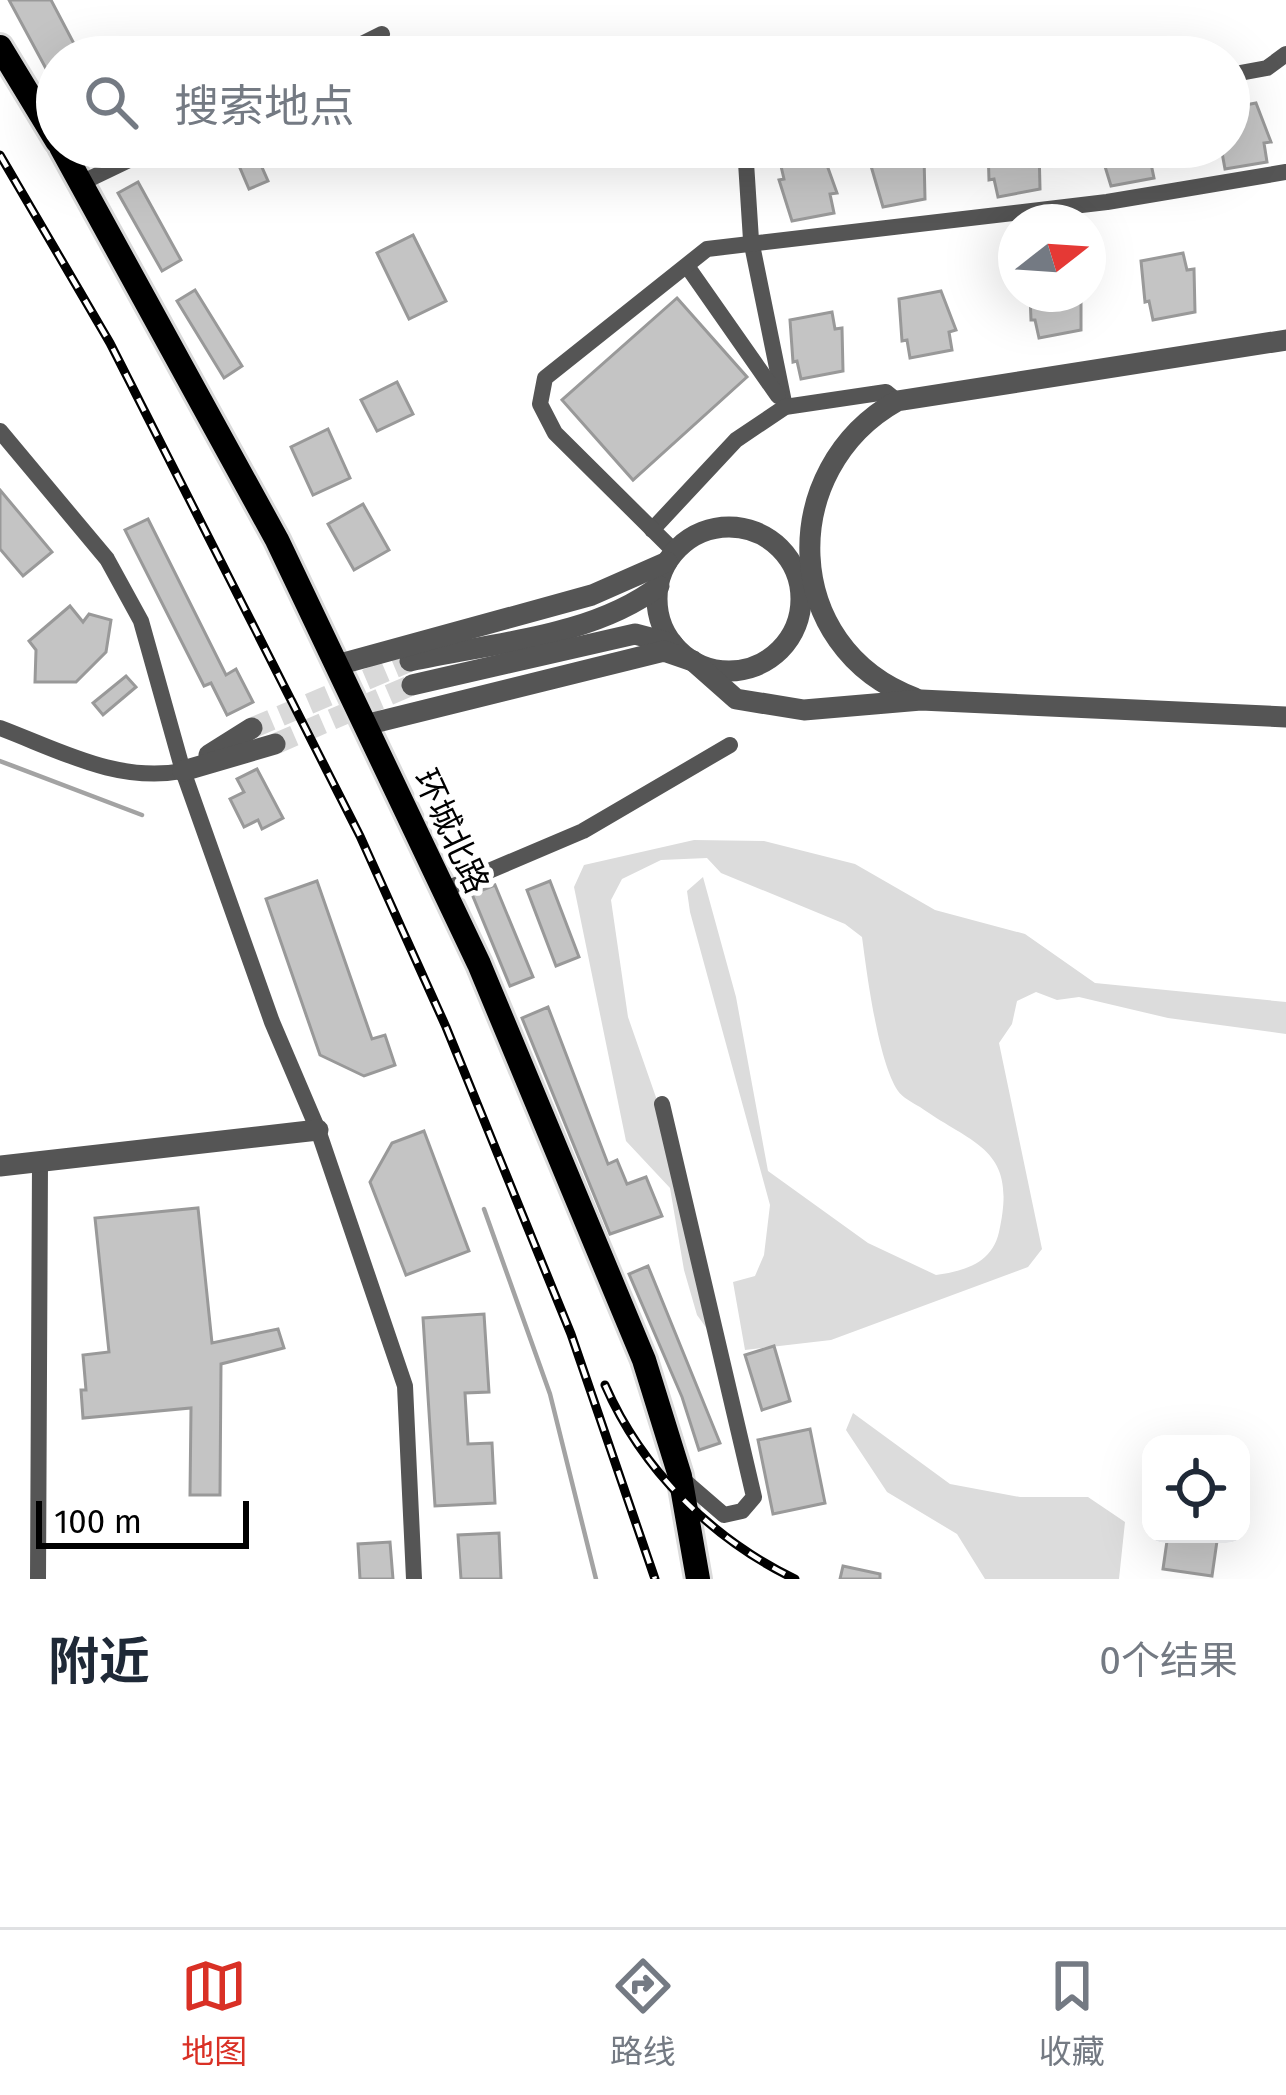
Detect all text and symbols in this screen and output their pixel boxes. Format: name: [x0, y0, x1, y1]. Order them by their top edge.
search box: [36, 36, 1250, 168]
icon: search: [78, 69, 144, 135]
text: 搜索地点: [174, 80, 354, 134]
north arrow: [998, 204, 1106, 312]
street label: 环城北路: [405, 763, 497, 900]
map controls: [1142, 1435, 1250, 1543]
button: locate: [1142, 1435, 1250, 1543]
scale bar: [36, 1495, 249, 1548]
text: 100 m: [54, 1502, 142, 1542]
text: 附近: [48, 1631, 150, 1693]
text: 0个结果: [1099, 1638, 1238, 1684]
tab: 地图: [181, 1953, 247, 2073]
tab: 路线: [610, 1953, 676, 2073]
tab: 收藏: [1039, 1953, 1105, 2073]

